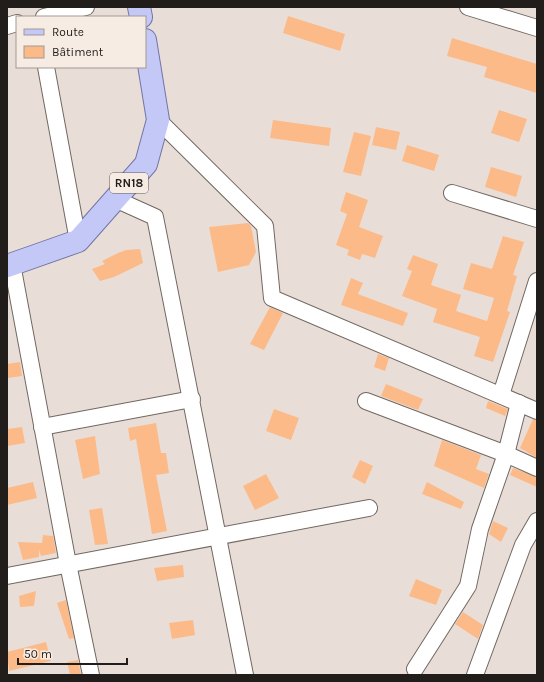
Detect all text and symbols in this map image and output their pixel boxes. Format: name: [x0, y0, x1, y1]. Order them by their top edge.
legend: [16, 16, 146, 68]
text: Route: [52, 25, 84, 39]
text: Bâtiment: [52, 45, 104, 59]
road number: RN18: [110, 173, 148, 193]
scale bar: [18, 640, 127, 666]
text: 50 m: [24, 647, 52, 661]

